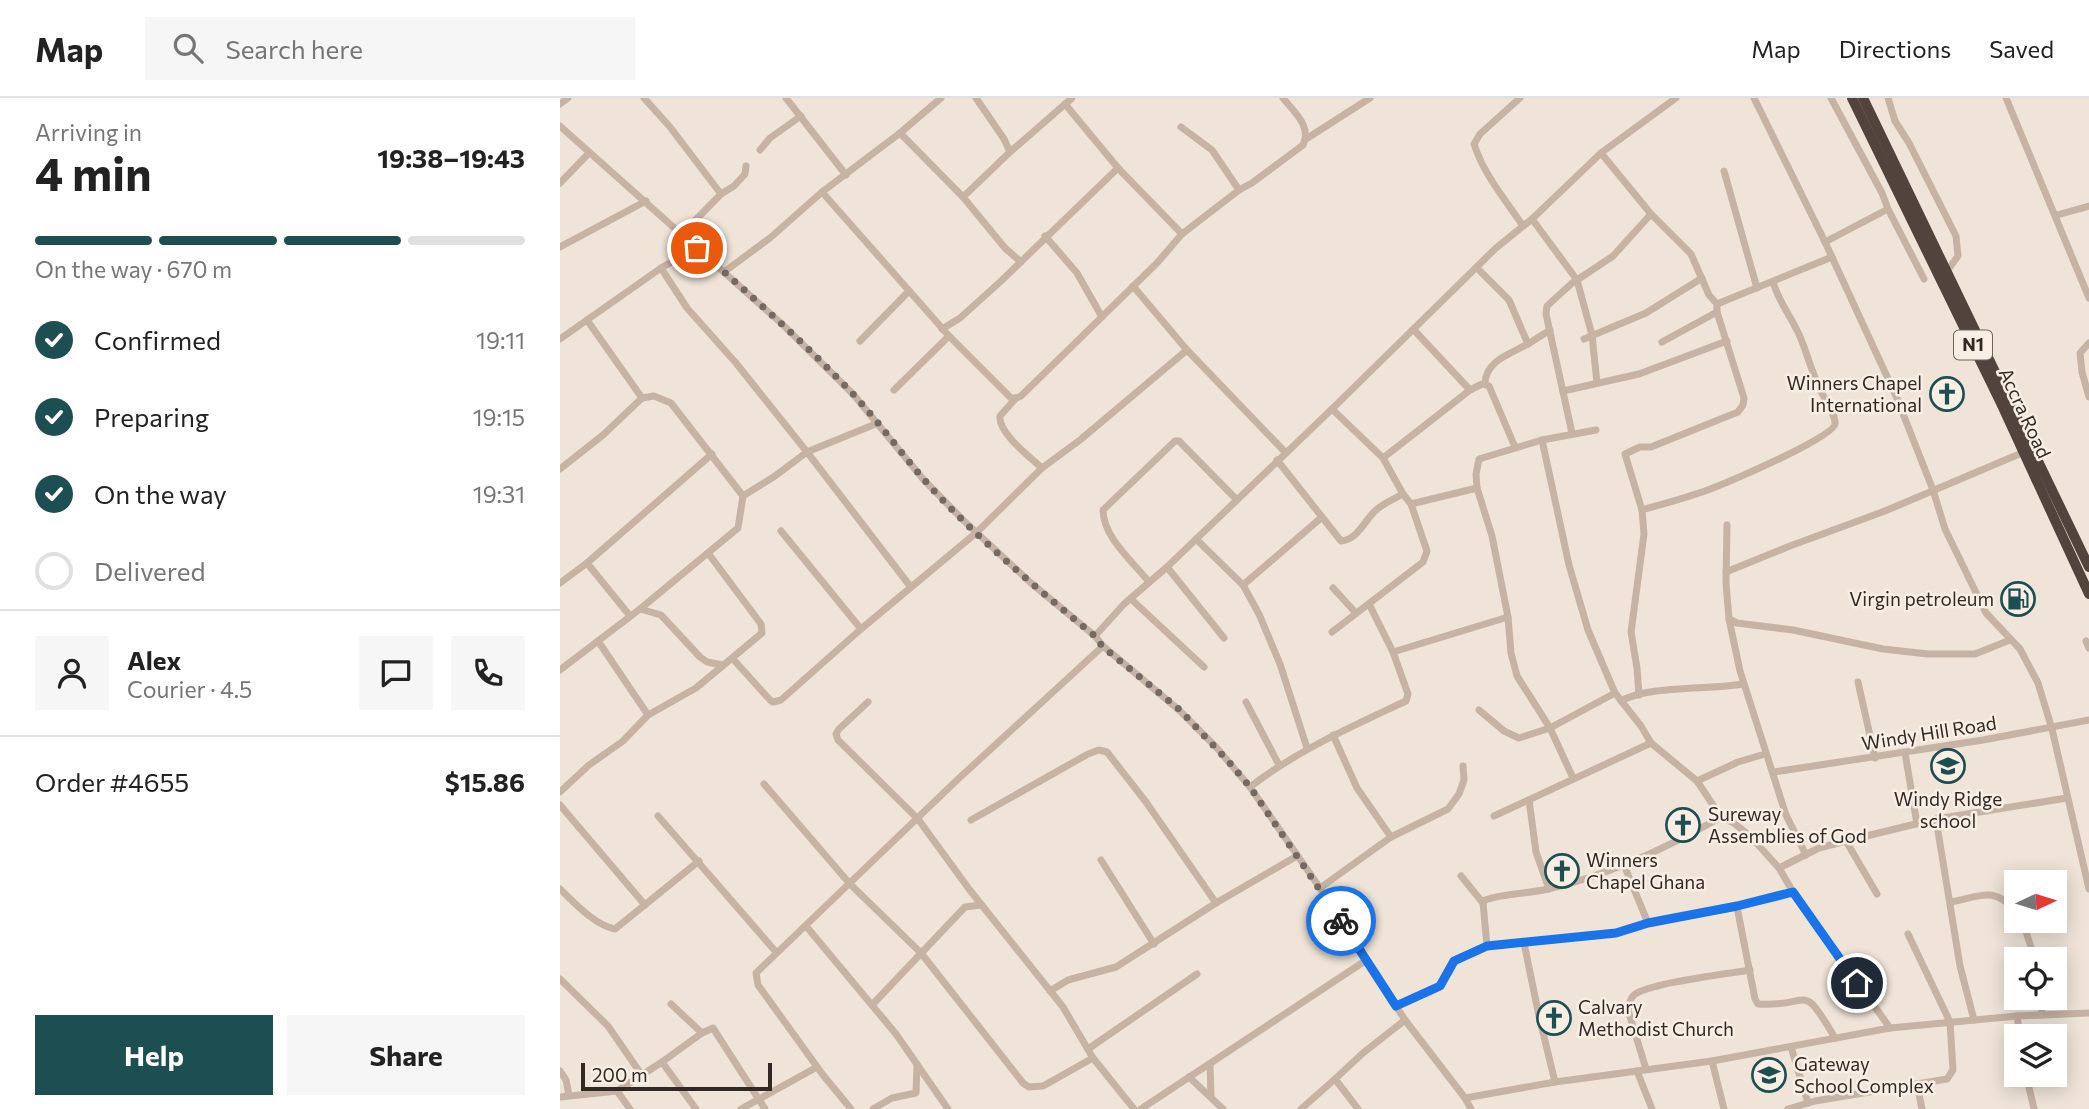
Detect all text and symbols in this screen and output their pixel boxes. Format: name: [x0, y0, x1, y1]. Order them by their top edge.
search box: [145, 17, 635, 80]
text: Map: [35, 28, 103, 69]
icon: search: [169, 29, 207, 67]
text: Search here: [225, 33, 363, 64]
text: Map: [1751, 34, 1801, 63]
text: Directions: [1839, 34, 1951, 63]
text: Saved: [1989, 34, 2054, 63]
text: Arriving in: [35, 118, 142, 146]
text: 19:38–19:43: [377, 142, 525, 173]
text: 4 min: [35, 144, 152, 200]
pin: [667, 218, 727, 278]
icon: bag: [678, 229, 716, 267]
text: On the way · 670 m: [35, 255, 232, 283]
icon: check: [35, 321, 73, 359]
text: Confirmed: [94, 324, 221, 355]
text: 19:11: [476, 326, 525, 354]
road number: N1: [1954, 330, 1992, 360]
street label: Accra Road: [1995, 364, 2056, 462]
place label: Winners Chapel International: [1786, 371, 1922, 416]
church icon: Winners Chapel International: [1928, 375, 1966, 413]
icon: check: [35, 398, 73, 436]
text: Preparing: [94, 401, 209, 432]
text: 19:15: [473, 403, 525, 431]
icon: check: [35, 475, 73, 513]
text: On the way: [94, 478, 227, 509]
text: 19:31: [473, 480, 525, 508]
text: Delivered: [94, 555, 205, 586]
fuel station icon: Virgin petroleum: [1999, 580, 2037, 618]
place label: Virgin petroleum: [1849, 587, 1994, 610]
button: person: [35, 636, 109, 710]
button: chat: [359, 636, 433, 710]
button: phone: [451, 636, 525, 710]
text: Alex: [127, 644, 181, 675]
text: Courier · 4.5: [127, 675, 252, 703]
street label: Windy Hill Road: [1860, 710, 1998, 755]
school or university icon: Windy Ridge school: [1929, 747, 1967, 785]
text: Order #4655: [35, 766, 189, 797]
text: $15.86: [445, 766, 525, 797]
place label: Windy Ridge school: [1894, 787, 2002, 832]
place label: Sureway Assemblies of God: [1708, 802, 1867, 847]
church icon: Sureway Assemblies of God: [1664, 806, 1702, 844]
place label: Winners Chapel Ghana: [1586, 848, 1705, 893]
church icon: Winners Chapel Ghana: [1543, 852, 1581, 890]
north arrow: [2004, 870, 2067, 933]
map controls: [2004, 870, 2067, 1087]
courier: [1306, 886, 1376, 956]
icon: bike: [1322, 902, 1360, 940]
button: locate: [2004, 947, 2067, 1010]
pin: [1827, 953, 1887, 1013]
icon: home: [1838, 964, 1876, 1002]
place label: Calvary Methodist Church: [1578, 995, 1734, 1040]
church icon: Calvary Methodist Church: [1535, 999, 1573, 1037]
button: Help: [35, 1015, 273, 1095]
button: Share: [287, 1015, 525, 1095]
button: layers: [2004, 1024, 2067, 1087]
place label: Gateway School Complex: [1794, 1052, 1934, 1097]
school or university icon: Gateway School Complex: [1750, 1056, 1788, 1094]
scale bar: [581, 1060, 772, 1092]
text: 200 m: [592, 1063, 648, 1086]

